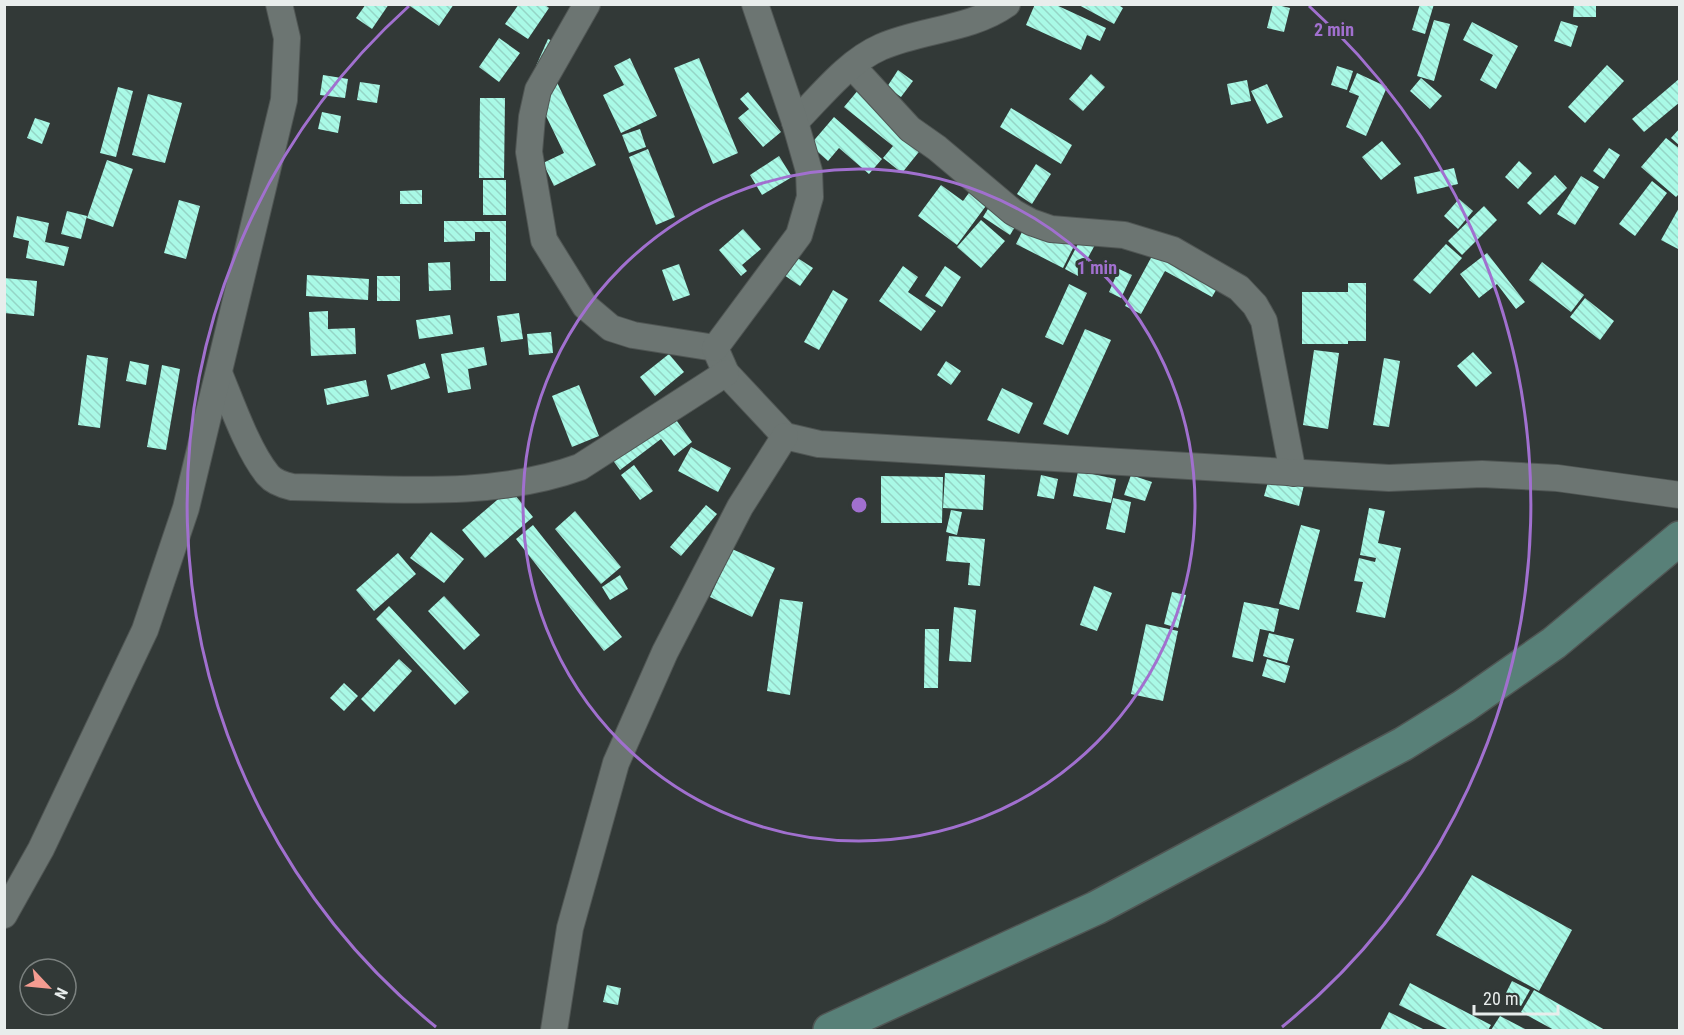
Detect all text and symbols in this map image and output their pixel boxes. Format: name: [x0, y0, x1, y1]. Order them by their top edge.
text: 2 min: [1314, 19, 1354, 40]
text: 1 min: [1077, 257, 1117, 278]
centre of rings: [849, 495, 869, 515]
north arrow: [18, 957, 78, 1017]
scale bar: [1474, 978, 1558, 1016]
text: N: [50, 985, 72, 1002]
text: 20 m: [1483, 988, 1518, 1009]

